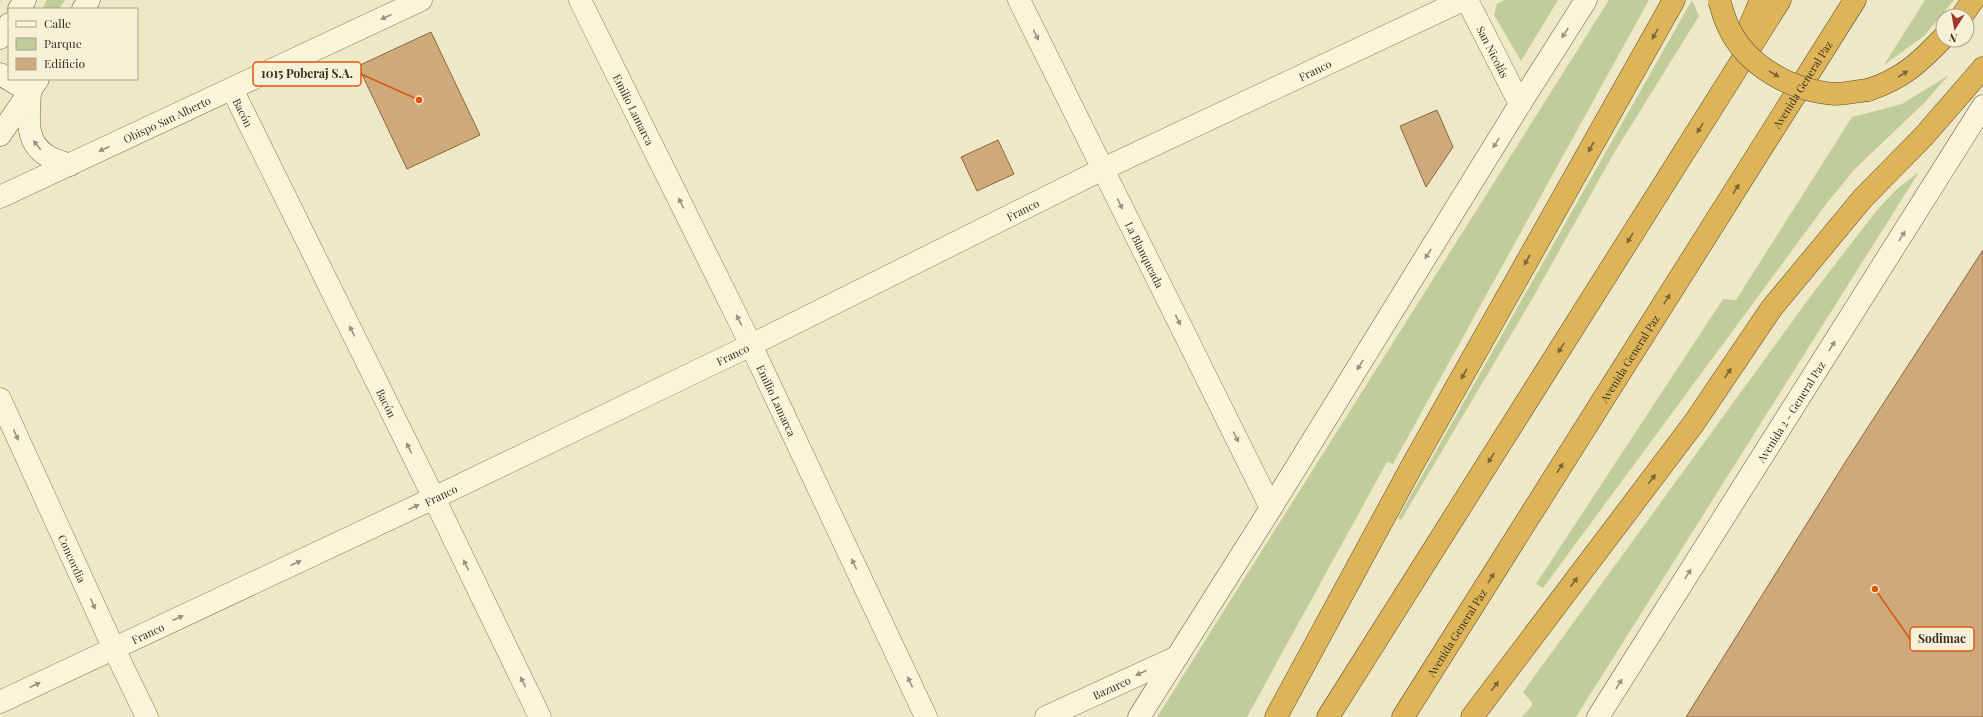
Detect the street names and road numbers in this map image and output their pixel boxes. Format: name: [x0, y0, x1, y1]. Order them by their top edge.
street label: San Nicolás: [1474, 23, 1513, 80]
street label: Avenida General Paz: [1768, 38, 1835, 132]
street label: Franco: [1296, 55, 1334, 84]
street label: Emilio Lamarca: [610, 71, 658, 148]
street label: Obispo San Alberto: [121, 92, 213, 146]
street label: Bacón: [230, 95, 257, 130]
street label: Franco: [1004, 195, 1041, 224]
street label: La Blanqueada: [1122, 219, 1168, 291]
street label: Avenida General Paz: [1595, 312, 1662, 406]
street label: Franco: [714, 340, 751, 368]
street label: Avenida 2 - General Paz: [1752, 358, 1828, 466]
street label: Emilio Lamarca: [754, 362, 800, 439]
street label: Bacón: [374, 386, 401, 420]
street label: Franco: [422, 480, 460, 509]
street label: Concordia: [55, 532, 90, 585]
street label: Avenida General Paz: [1423, 586, 1490, 680]
street label: Franco: [129, 619, 166, 647]
street label: Bazurco: [1090, 672, 1133, 702]

